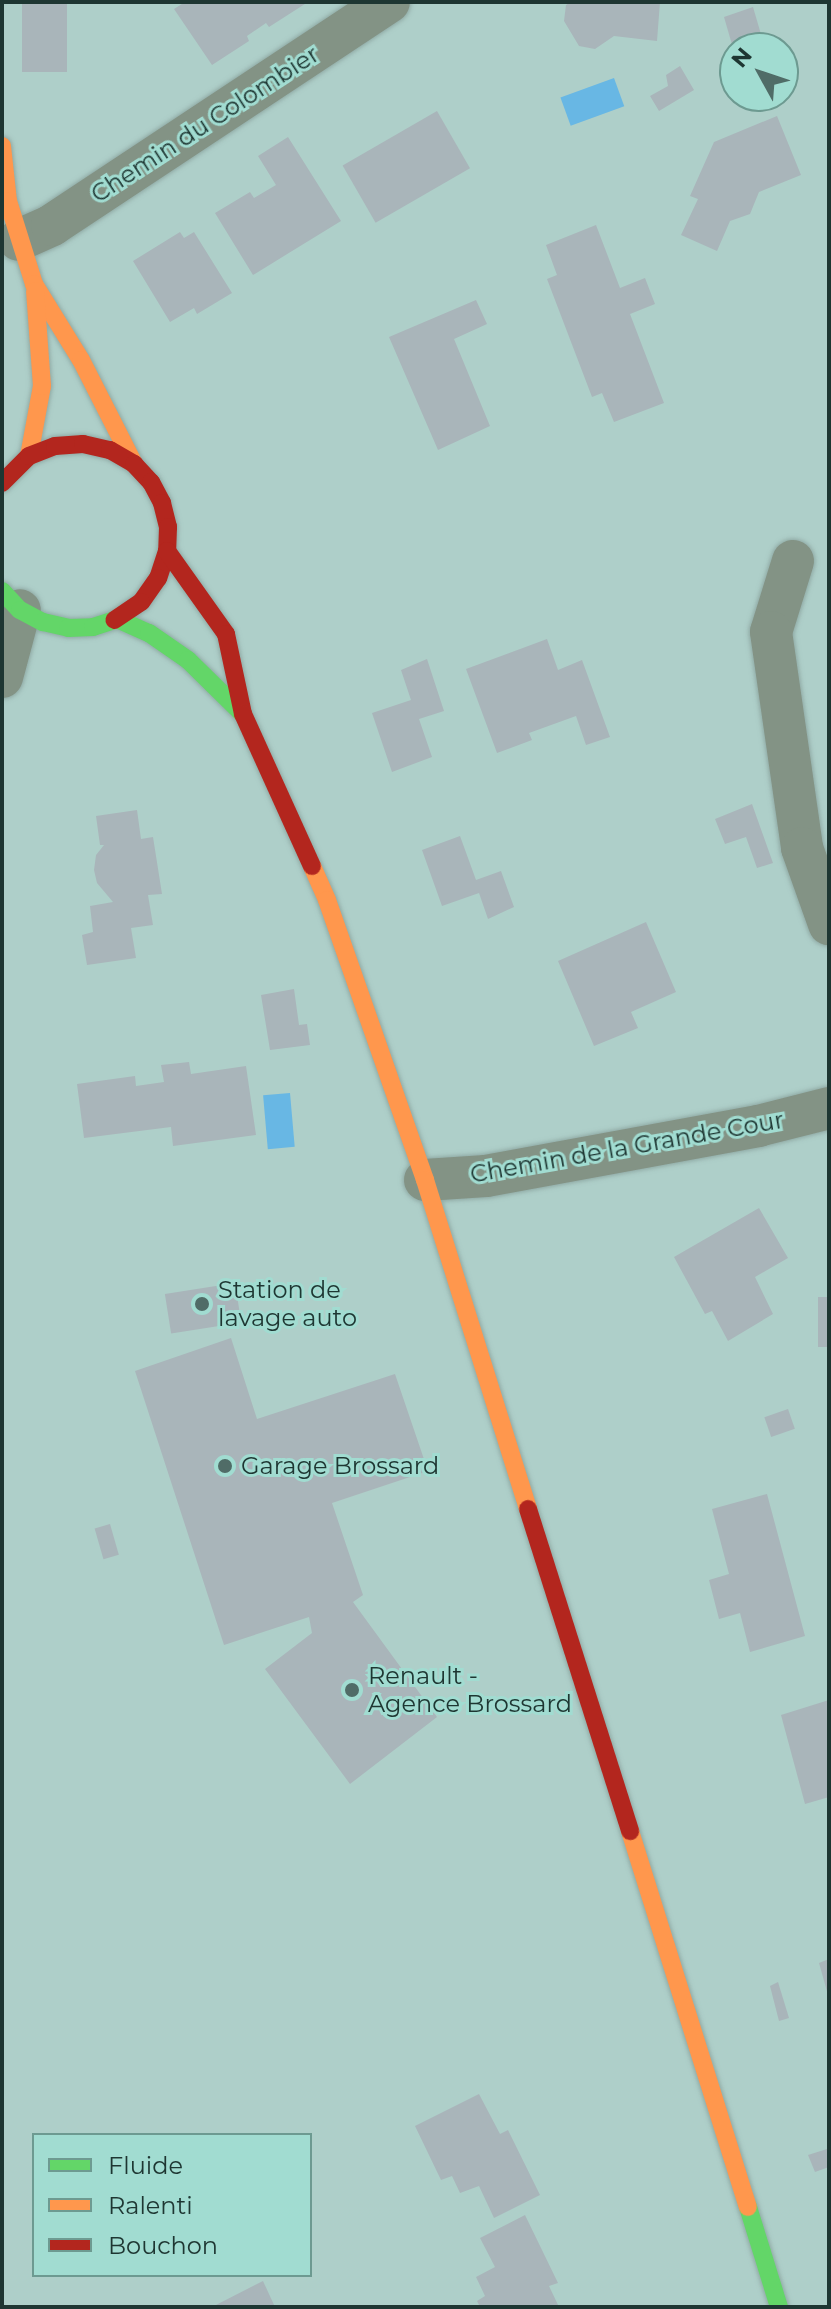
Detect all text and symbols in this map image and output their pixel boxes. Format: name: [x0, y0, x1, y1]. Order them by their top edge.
north arrow: [719, 32, 799, 112]
street label: Chemin du Colombier: [86, 39, 324, 209]
text: N: [726, 42, 758, 73]
street label: Chemin de la Grande Cour: [468, 1105, 786, 1189]
place label: Station de lavage auto: [218, 1276, 357, 1332]
marker: Station de lavage auto: [193, 1295, 211, 1313]
place label: Garage Brossard: [241, 1452, 439, 1480]
marker: Garage Brossard: [216, 1457, 234, 1475]
place label: Renault - Agence Brossard: [368, 1662, 572, 1718]
marker: Renault - Agence Brossard: [343, 1681, 361, 1699]
legend: [32, 2133, 312, 2277]
text: Fluide: [108, 2151, 183, 2180]
text: Ralenti: [108, 2191, 193, 2220]
text: Bouchon: [108, 2231, 218, 2260]

